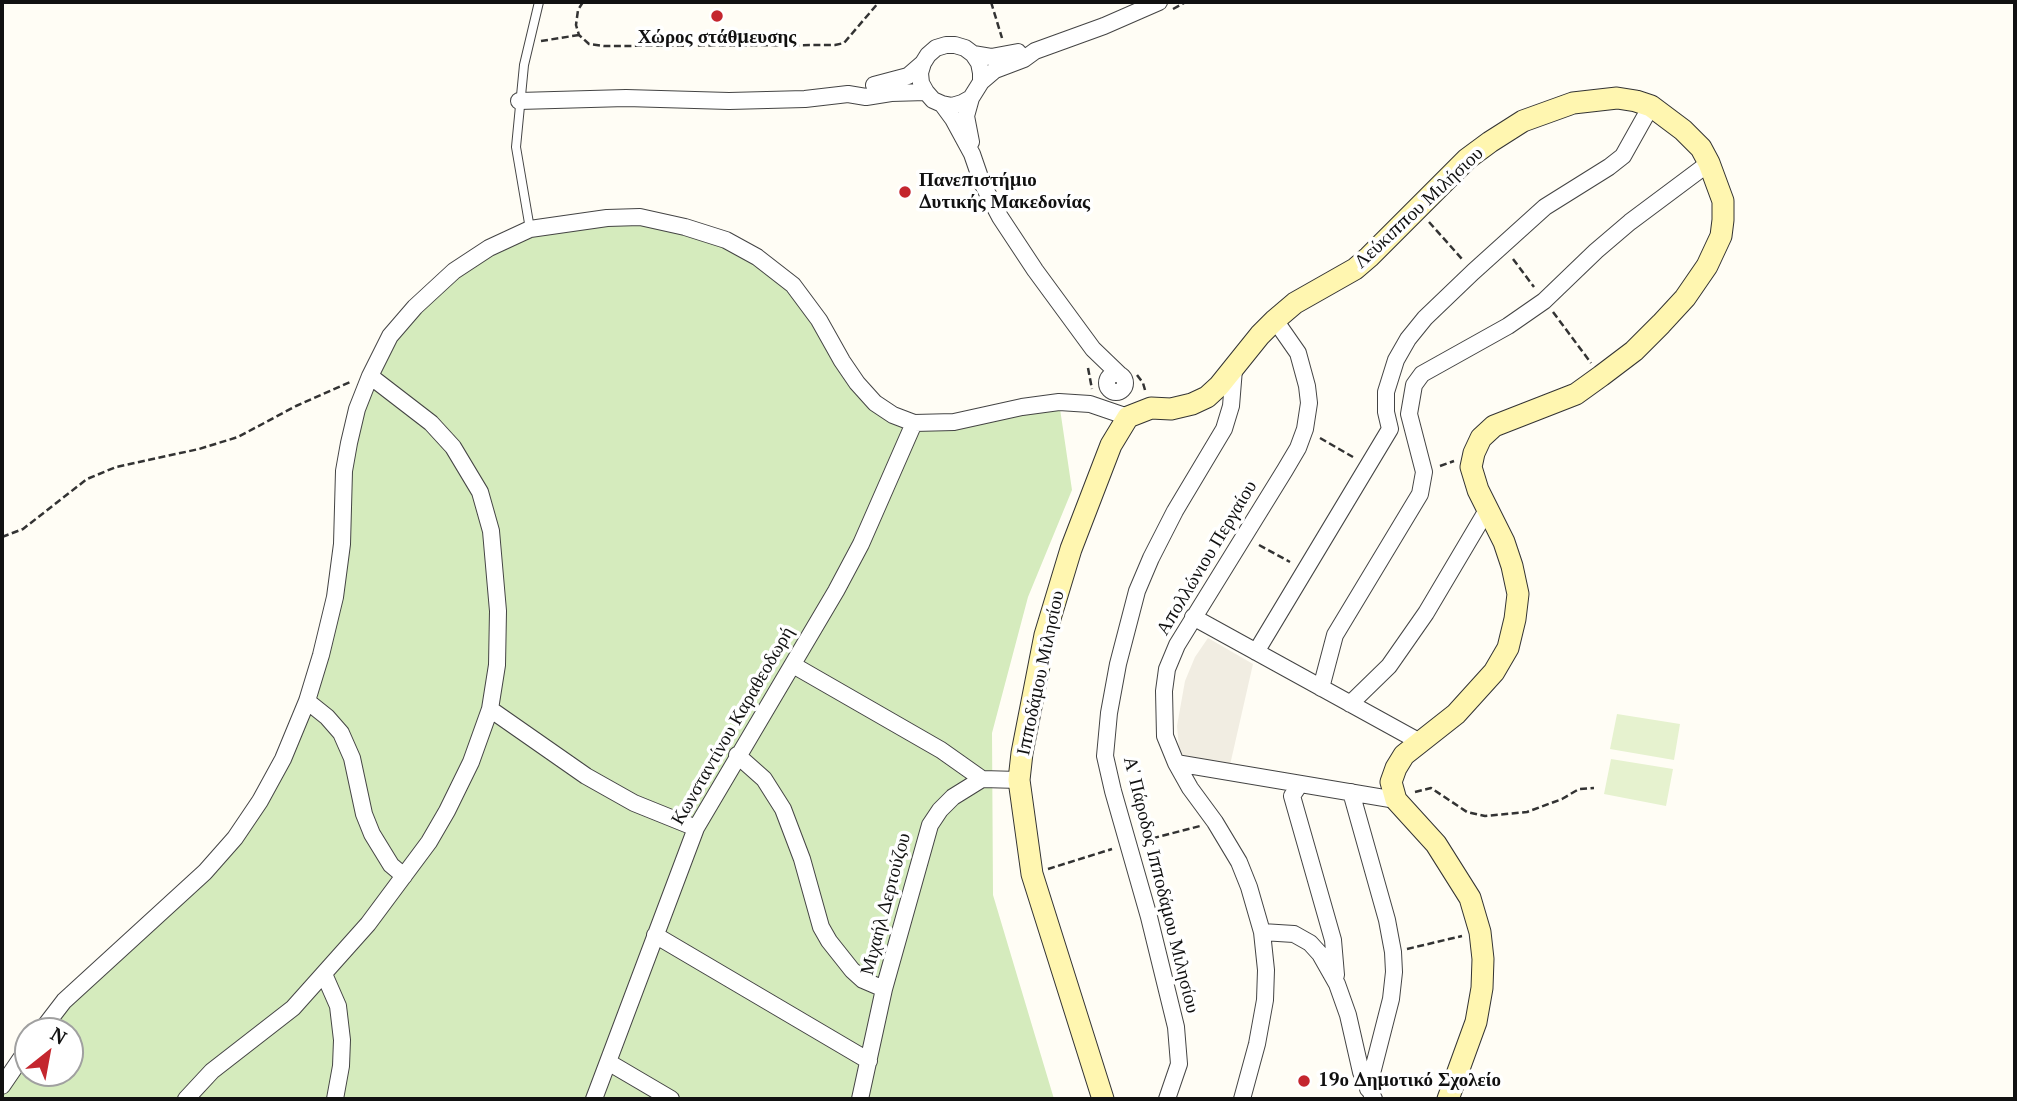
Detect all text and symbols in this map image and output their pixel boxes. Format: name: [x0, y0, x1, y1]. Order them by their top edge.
marker: Χώρος στάθμευσης: [709, 8, 725, 24]
place label: Χώρος στάθμευσης: [638, 27, 796, 49]
street label: Λεύκιππου Μιλήσιου: [1350, 142, 1488, 274]
place label: Πανεπιστήμιο Δυτικής Μακεδονίας: [919, 170, 1090, 214]
marker: Πανεπιστήμιο Δυτικής Μακεδονίας: [897, 184, 913, 200]
street label: Απολλώνιου Περγαίου: [1152, 476, 1262, 640]
street label: Ιπποδάμου Μιλησίου: [1012, 589, 1070, 757]
street label: Κωνσταντίνου Καραθεοδωρή: [667, 623, 799, 829]
street label: Α' Πάροδος Ιπποδάμου Μιλησίου: [1118, 754, 1204, 1016]
street label: Μιχαήλ Δερτούζου: [856, 830, 916, 978]
north arrow: [14, 1017, 84, 1087]
text: N: [46, 1021, 72, 1050]
place label: 19ο Δημοτικό Σχολείο: [1318, 1070, 1501, 1092]
marker: 19ο Δημοτικό Σχολείο: [1296, 1073, 1312, 1089]

